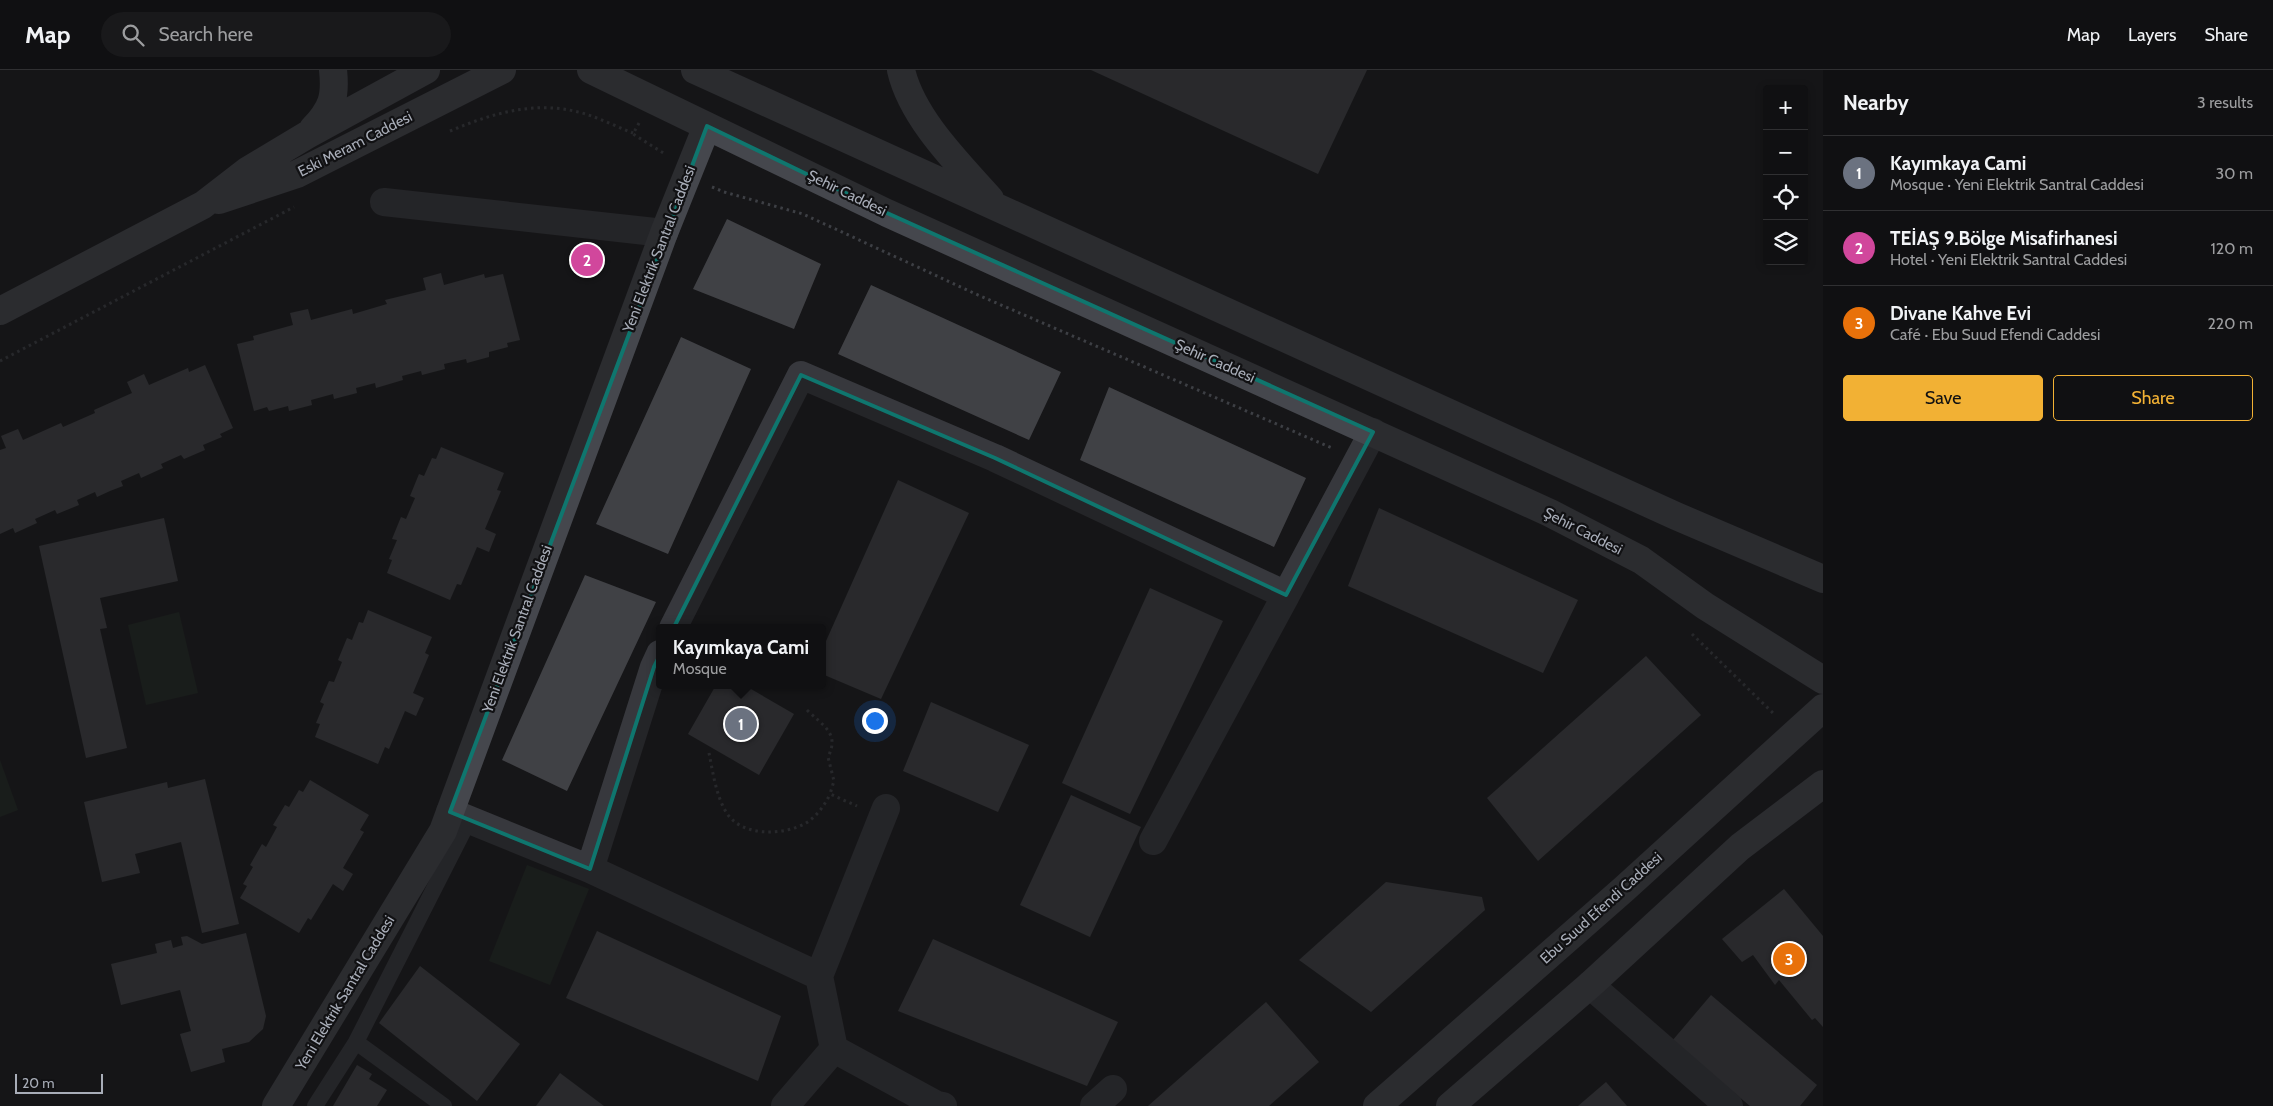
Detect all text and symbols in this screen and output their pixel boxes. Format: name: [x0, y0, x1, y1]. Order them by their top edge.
search box: [101, 12, 451, 57]
text: Map: [25, 20, 71, 49]
icon: search: [119, 21, 147, 49]
text: Search here: [159, 23, 253, 46]
text: Map: [2067, 24, 2100, 46]
text: Layers: [2128, 24, 2177, 46]
text: Share: [2205, 24, 2248, 46]
map controls: [1763, 85, 1808, 265]
button: +: [1763, 85, 1808, 130]
text: Nearby: [1843, 90, 1909, 115]
text: 3 results: [2197, 93, 2253, 112]
street label: Eski Meram Caddesi: [295, 107, 415, 181]
button: −: [1763, 130, 1808, 175]
text: Kayımkaya Cami: [1890, 152, 2026, 175]
street label: Yeni Elektrik Santral Caddesi: [618, 163, 699, 336]
text: 1: [1856, 164, 1862, 183]
text: 30 m: [2216, 164, 2253, 183]
street label: Şehir Caddesi: [804, 166, 890, 220]
button: locate: [1763, 175, 1808, 220]
text: Mosque · Yeni Elektrik Santral Caddesi: [1890, 175, 2144, 194]
button: layers: [1763, 220, 1808, 265]
text: TEİAŞ 9.Bölge Misafirhanesi: [1890, 227, 2117, 250]
text: 2: [1855, 239, 1863, 258]
text: 120 m: [2211, 239, 2253, 258]
pin: 2: [571, 241, 603, 279]
text: Hotel · Yeni Elektrik Santral Caddesi: [1890, 250, 2127, 269]
text: Divane Kahve Evi: [1890, 302, 2031, 325]
text: 3: [1855, 314, 1863, 333]
text: 220 m: [2207, 314, 2253, 333]
text: Café · Ebu Suud Efendi Caddesi: [1890, 325, 2100, 344]
street label: Şehir Caddesi: [1172, 335, 1258, 387]
button: Save: [1843, 375, 2043, 421]
button: Share: [2053, 375, 2253, 421]
street label: Şehir Caddesi: [1541, 503, 1625, 559]
street label: Yeni Elektrik Santral Caddesi: [478, 543, 556, 716]
popup: [656, 624, 826, 689]
text: Kayımkaya Cami: [673, 636, 809, 659]
text: Mosque: [673, 659, 727, 678]
pin: 1: [725, 705, 757, 743]
your location: [862, 708, 888, 734]
street label: Ebu Suud Efendi Caddesi: [1536, 848, 1666, 968]
street label: Yeni Elektrik Santral Caddesi: [291, 912, 398, 1074]
pin: 3: [1773, 940, 1805, 978]
scale bar: [15, 1071, 102, 1094]
text: 20 m: [22, 1074, 55, 1092]

